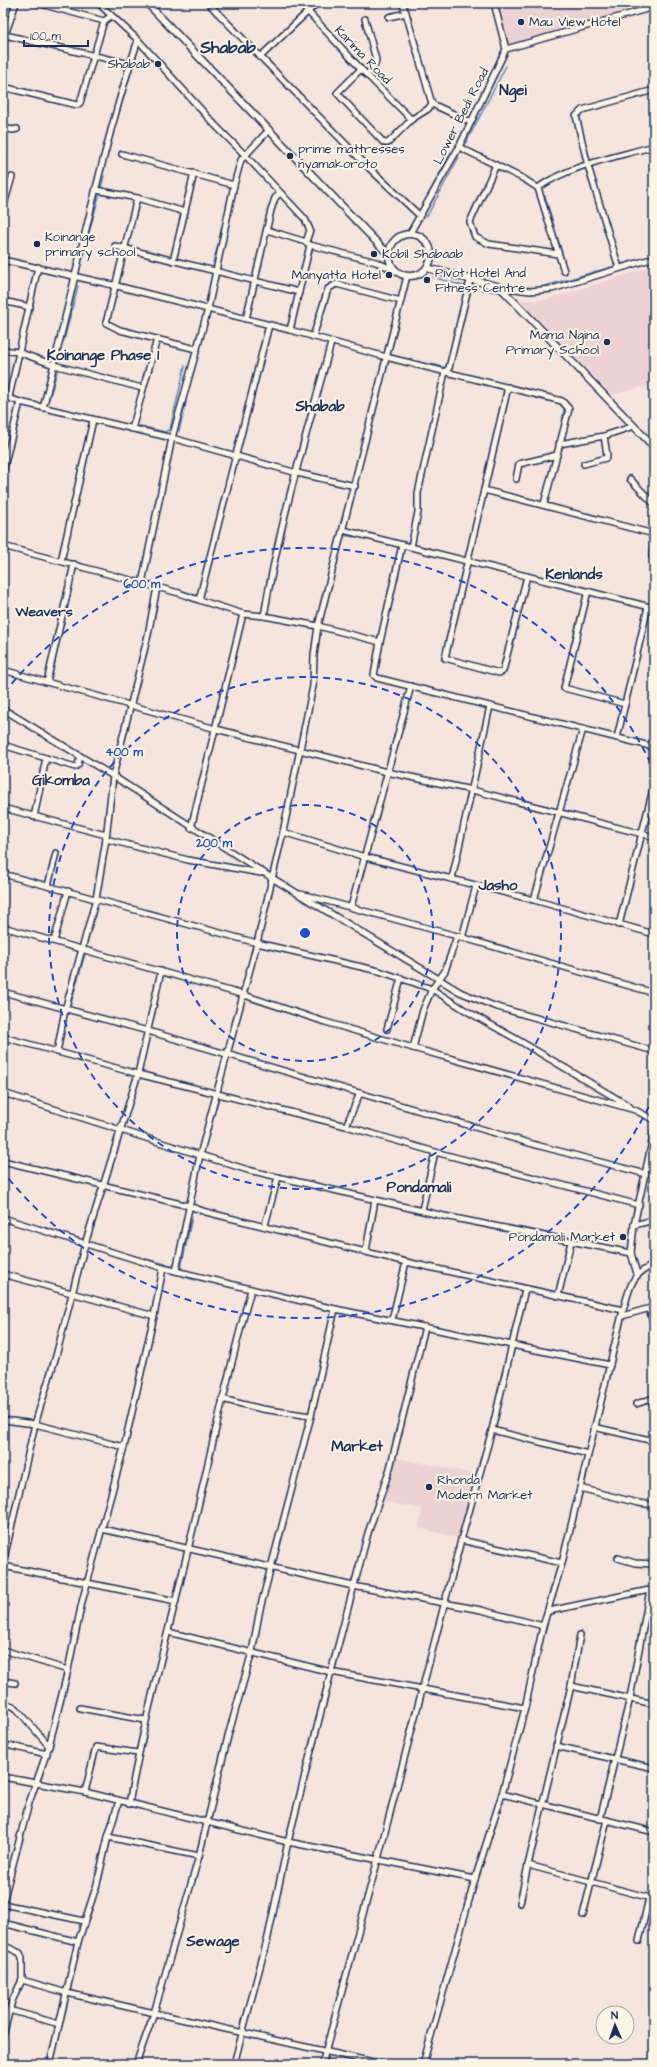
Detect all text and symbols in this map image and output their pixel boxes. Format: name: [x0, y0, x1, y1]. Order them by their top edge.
place label: Mau View Hotel: [529, 13, 621, 31]
marker: Mau View Hotel: [516, 17, 526, 27]
scale bar: [24, 22, 88, 48]
street label: Karima Road: [330, 22, 396, 89]
text: 100 m: [30, 28, 61, 45]
district label: Shabab: [199, 36, 256, 60]
place label: Shabab: [107, 55, 151, 73]
marker: Shabab: [153, 59, 163, 69]
street label: Lower Bedi Road: [429, 64, 493, 167]
district label: Ngei: [499, 80, 527, 103]
place label: prime mattresses nyamakoroto: [298, 140, 405, 174]
marker: prime mattresses nyamakoroto: [285, 151, 295, 161]
place label: Koinange primary school: [45, 228, 135, 262]
marker: Koinange primary school: [32, 239, 42, 249]
place label: Kobil Shabaab: [382, 245, 464, 263]
marker: Kobil Shabaab: [369, 249, 379, 259]
place label: Pivot Hotel And Fitness Centre: [435, 264, 526, 297]
place label: Manyatta Hotel: [292, 266, 381, 285]
marker: Manyatta Hotel: [384, 270, 394, 280]
marker: Pivot Hotel And Fitness Centre: [422, 275, 432, 285]
place label: Mama Ngina Primary School: [506, 326, 599, 360]
marker: Mama Ngina Primary School: [602, 337, 612, 347]
district label: Koinange Phase 1: [47, 345, 159, 368]
district label: Shabab: [294, 396, 345, 417]
district label: Kenlands: [545, 564, 603, 585]
text: 600 m: [124, 576, 161, 593]
district label: Weavers: [14, 602, 73, 622]
text: 400 m: [105, 744, 143, 761]
district label: Gikomba: [32, 770, 90, 791]
text: 200 m: [195, 835, 233, 852]
district label: Jasho: [478, 875, 518, 896]
centre of rings: [298, 926, 312, 940]
district label: Pondamali: [387, 1177, 452, 1198]
place label: Pondamali Market: [509, 1228, 616, 1246]
marker: Pondamali Market: [618, 1232, 628, 1242]
district label: Market: [331, 1436, 384, 1457]
place label: Rhonda Modern Market: [437, 1471, 533, 1504]
marker: Rhonda Modern Market: [424, 1482, 434, 1492]
district label: Sewage: [185, 1931, 240, 1954]
north arrow: [595, 2005, 635, 2045]
text: N: [611, 2008, 618, 2023]

